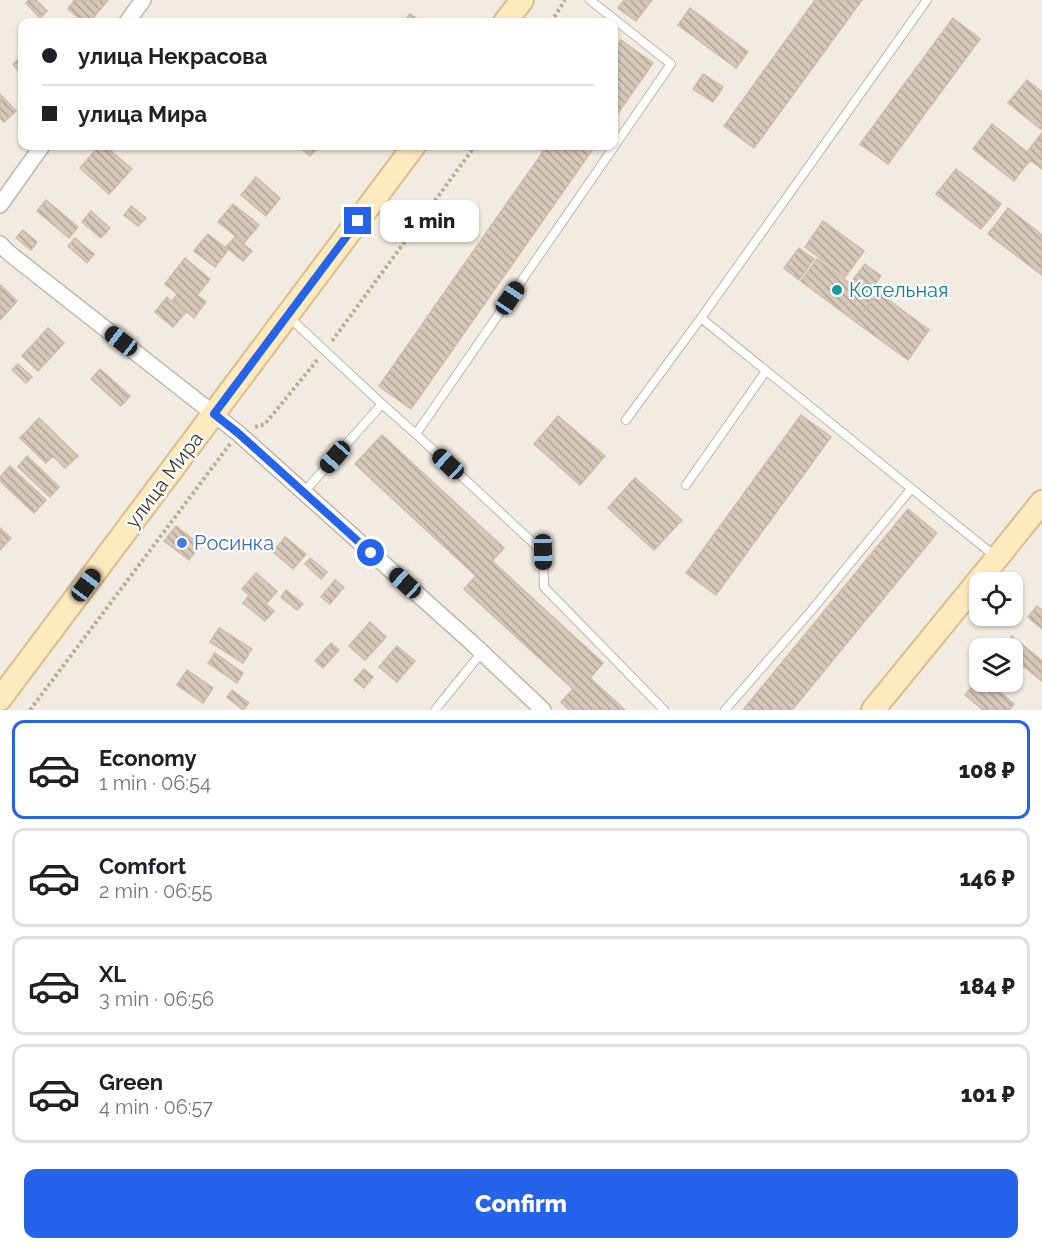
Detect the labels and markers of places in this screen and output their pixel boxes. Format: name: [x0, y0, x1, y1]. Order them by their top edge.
place label: Котельная: [849, 278, 948, 302]
marker: Котельная: [830, 283, 844, 297]
place label: Росинка: [194, 531, 274, 555]
marker: Росинка: [175, 536, 189, 550]

